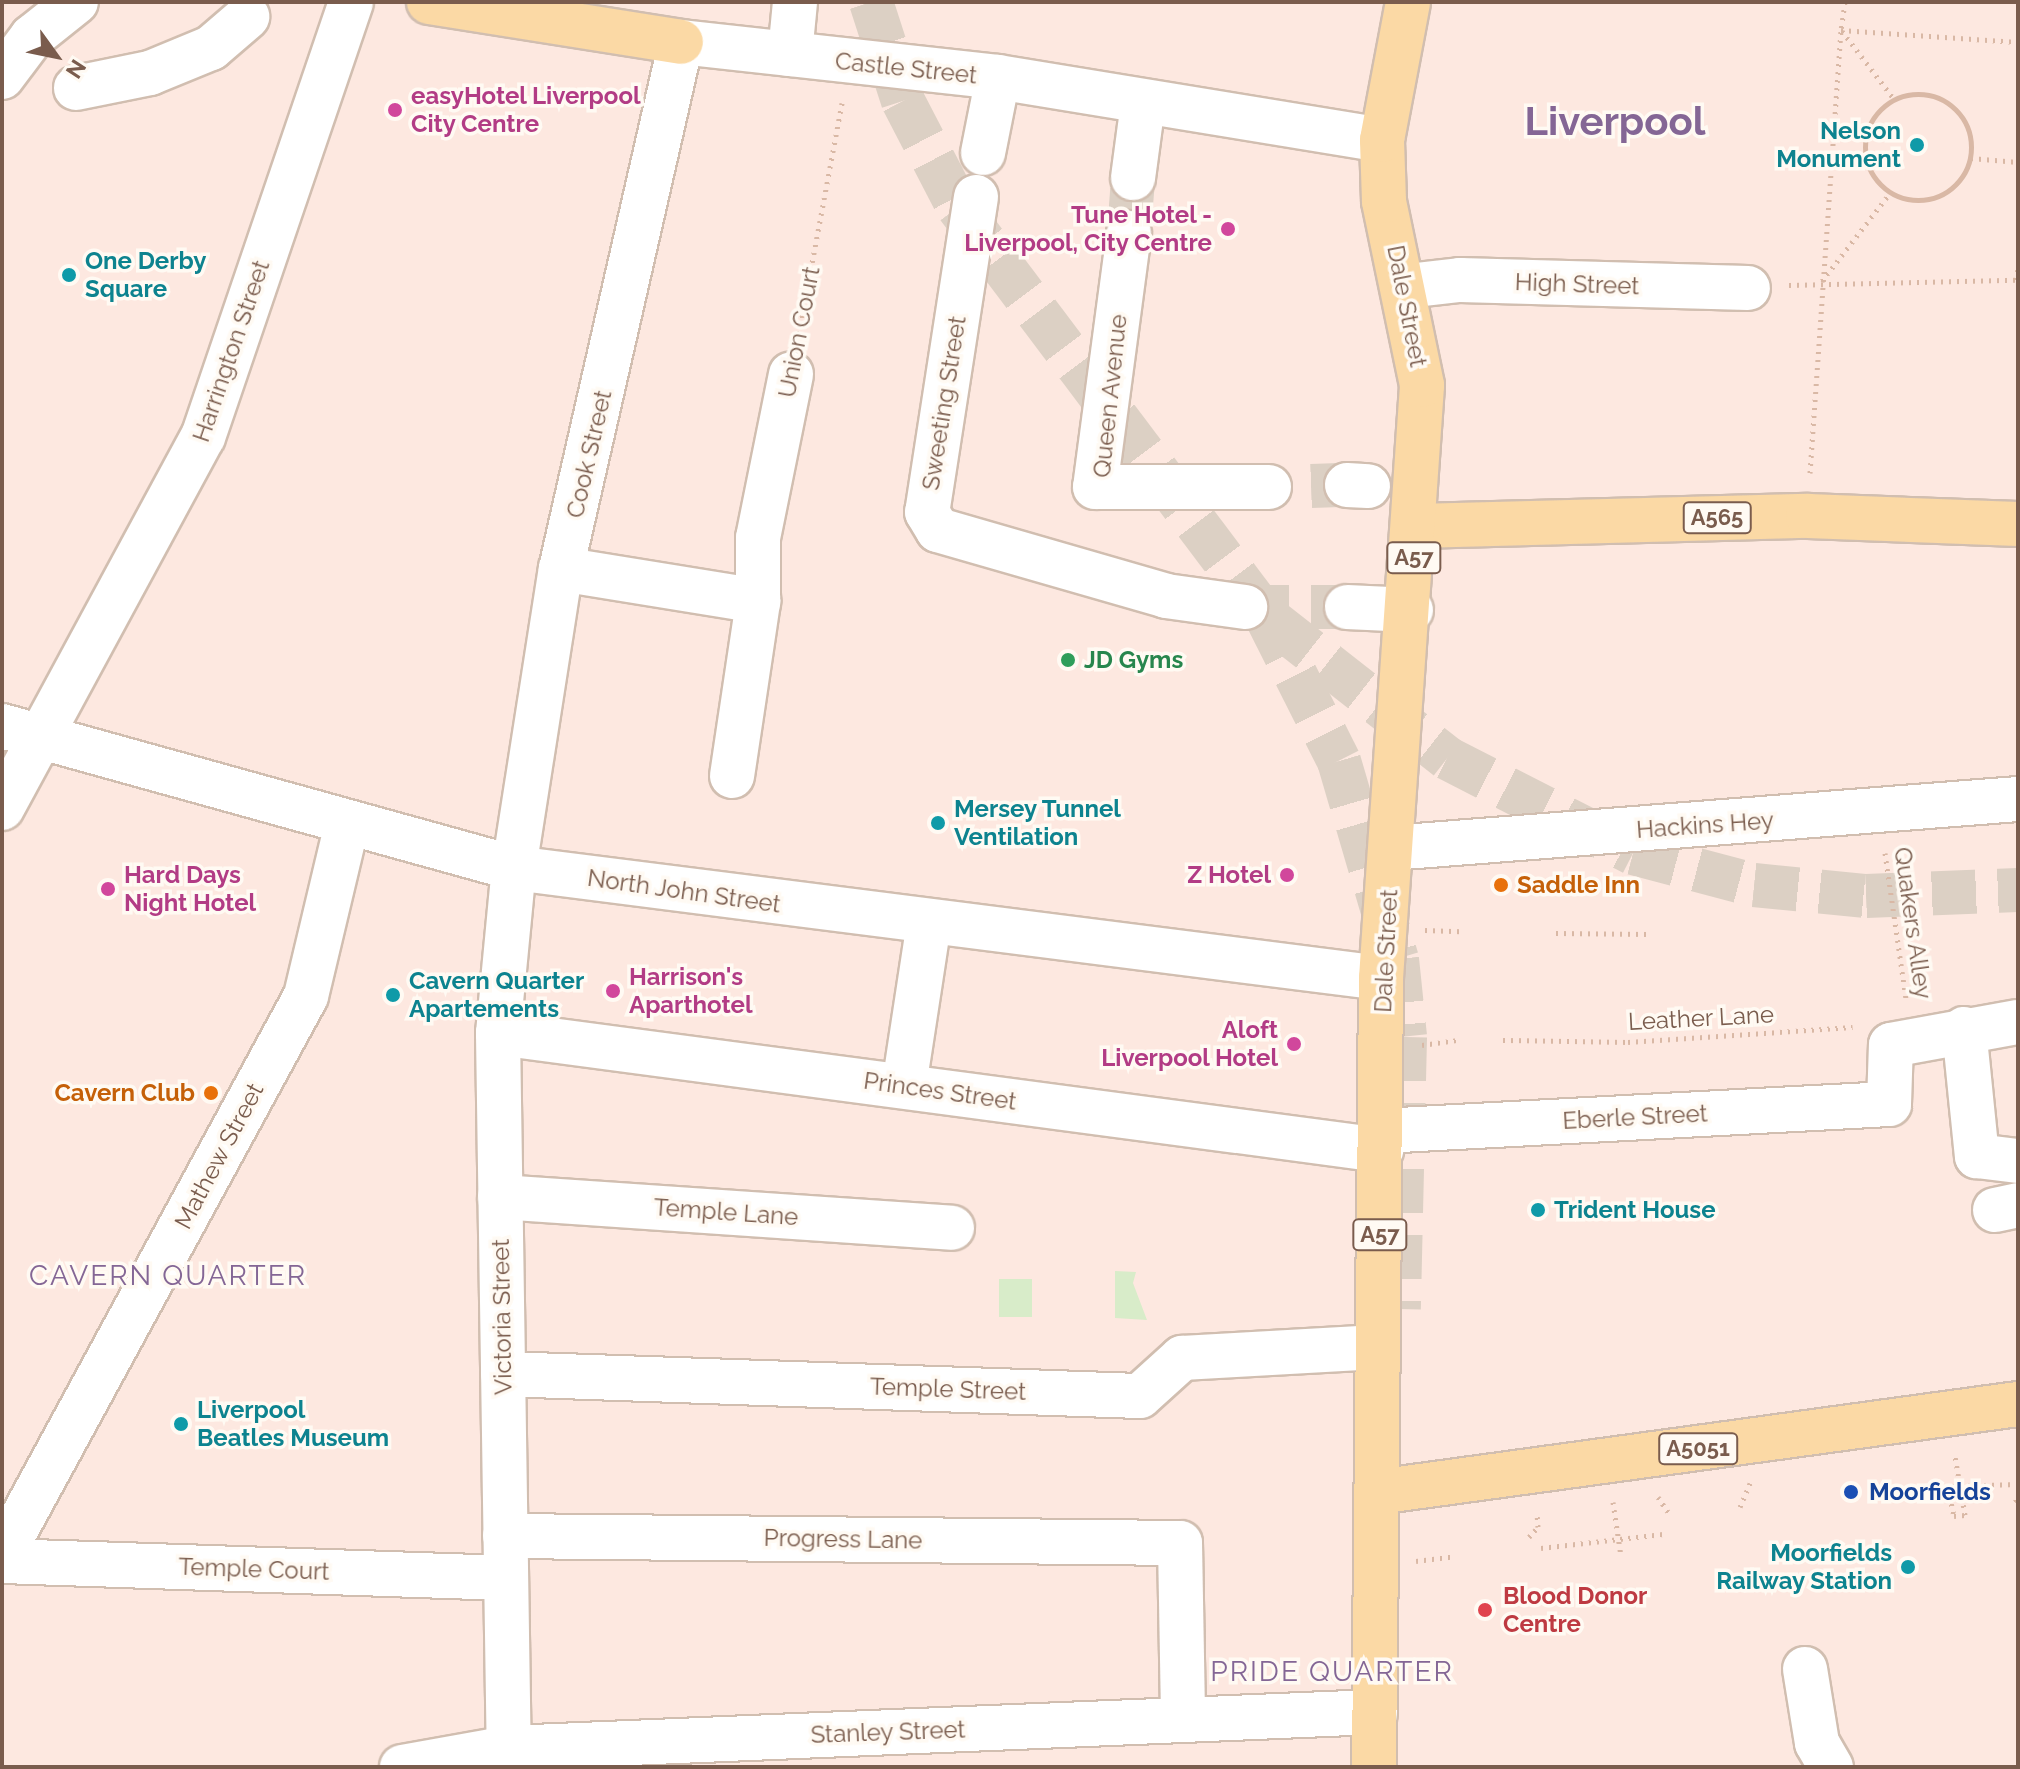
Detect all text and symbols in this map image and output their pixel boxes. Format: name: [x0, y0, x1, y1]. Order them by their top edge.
north arrow: [16, 16, 96, 96]
street label: Castle Street: [834, 46, 978, 90]
text: N: [61, 55, 92, 83]
place label: easyHotel Liverpool City Centre: [411, 82, 641, 138]
district label: Liverpool: [1525, 97, 1705, 145]
marker: easyHotel Liverpool City Centre: [386, 101, 404, 119]
place label: Nelson Monument: [1776, 117, 1901, 173]
marker: Nelson Monument: [1908, 136, 1926, 154]
place label: Tune Hotel - Liverpool, City Centre: [964, 201, 1212, 257]
marker: Tune Hotel - Liverpool, City Centre: [1219, 220, 1237, 238]
street label: Dale Street: [1381, 243, 1433, 369]
place label: One Derby Square: [85, 247, 206, 303]
street label: Harrington Street: [186, 256, 276, 446]
street label: Union Court: [772, 264, 826, 400]
marker: One Derby Square: [60, 266, 78, 284]
street label: High Street: [1514, 267, 1640, 301]
street label: Queen Avenue: [1087, 313, 1133, 479]
street label: Sweeting Street: [916, 314, 972, 492]
street label: Cook Street: [560, 387, 618, 521]
road number: A565: [1681, 500, 1753, 536]
road number: A57: [1386, 540, 1442, 576]
place label: JD Gyms: [1084, 646, 1183, 674]
marker: JD Gyms: [1059, 651, 1077, 669]
place label: Mersey Tunnel Ventilation: [954, 795, 1122, 851]
street label: Hackins Hey: [1635, 806, 1775, 844]
marker: Mersey Tunnel Ventilation: [929, 814, 947, 832]
street label: Quakers Alley: [1888, 845, 1938, 1001]
place label: Hard Days Night Hotel: [124, 861, 256, 917]
place label: Z Hotel: [1187, 861, 1271, 889]
street label: North John Street: [585, 863, 783, 919]
marker: Z Hotel: [1278, 866, 1296, 884]
place label: Saddle Inn: [1517, 871, 1640, 899]
marker: Saddle Inn: [1492, 876, 1510, 894]
marker: Hard Days Night Hotel: [99, 880, 117, 898]
street label: Dale Street: [1368, 889, 1404, 1013]
place label: Harrison's Aparthotel: [629, 963, 753, 1019]
place label: Cavern Quarter Apartements: [409, 967, 584, 1023]
marker: Harrison's Aparthotel: [604, 982, 622, 1000]
marker: Cavern Quarter Apartements: [384, 986, 402, 1004]
street label: Leather Lane: [1627, 1000, 1775, 1036]
place label: Aloft Liverpool Hotel: [1101, 1016, 1278, 1072]
marker: Aloft Liverpool Hotel: [1285, 1035, 1303, 1053]
street label: Princes Street: [862, 1066, 1018, 1116]
street label: Mathew Street: [168, 1078, 270, 1234]
place label: Cavern Club: [54, 1079, 195, 1107]
marker: Cavern Club: [202, 1084, 220, 1102]
street label: Eberle Street: [1562, 1099, 1708, 1135]
street label: Temple Lane: [653, 1193, 799, 1231]
place label: Trident House: [1554, 1196, 1716, 1224]
marker: Trident House: [1529, 1201, 1547, 1219]
road number: A57: [1352, 1217, 1408, 1253]
street label: Victoria Street: [486, 1239, 518, 1395]
district label: CAVERN QUARTER: [29, 1259, 307, 1293]
street label: Temple Street: [869, 1372, 1027, 1406]
place label: Liverpool Beatles Museum: [197, 1396, 389, 1452]
marker: Liverpool Beatles Museum: [172, 1415, 190, 1433]
road number: A5051: [1658, 1431, 1738, 1467]
place label: Moorfields: [1869, 1478, 1991, 1506]
marker: Moorfields: [1840, 1481, 1862, 1503]
street label: Progress Lane: [763, 1523, 923, 1555]
place label: Moorfields Railway Station: [1716, 1539, 1892, 1595]
street label: Temple Court: [178, 1552, 330, 1586]
marker: Moorfields Railway Station: [1899, 1558, 1917, 1576]
place label: Blood Donor Centre: [1503, 1582, 1647, 1638]
marker: Blood Donor Centre: [1474, 1599, 1496, 1621]
district label: PRIDE QUARTER: [1210, 1655, 1454, 1689]
street label: Stanley Street: [810, 1715, 966, 1749]

